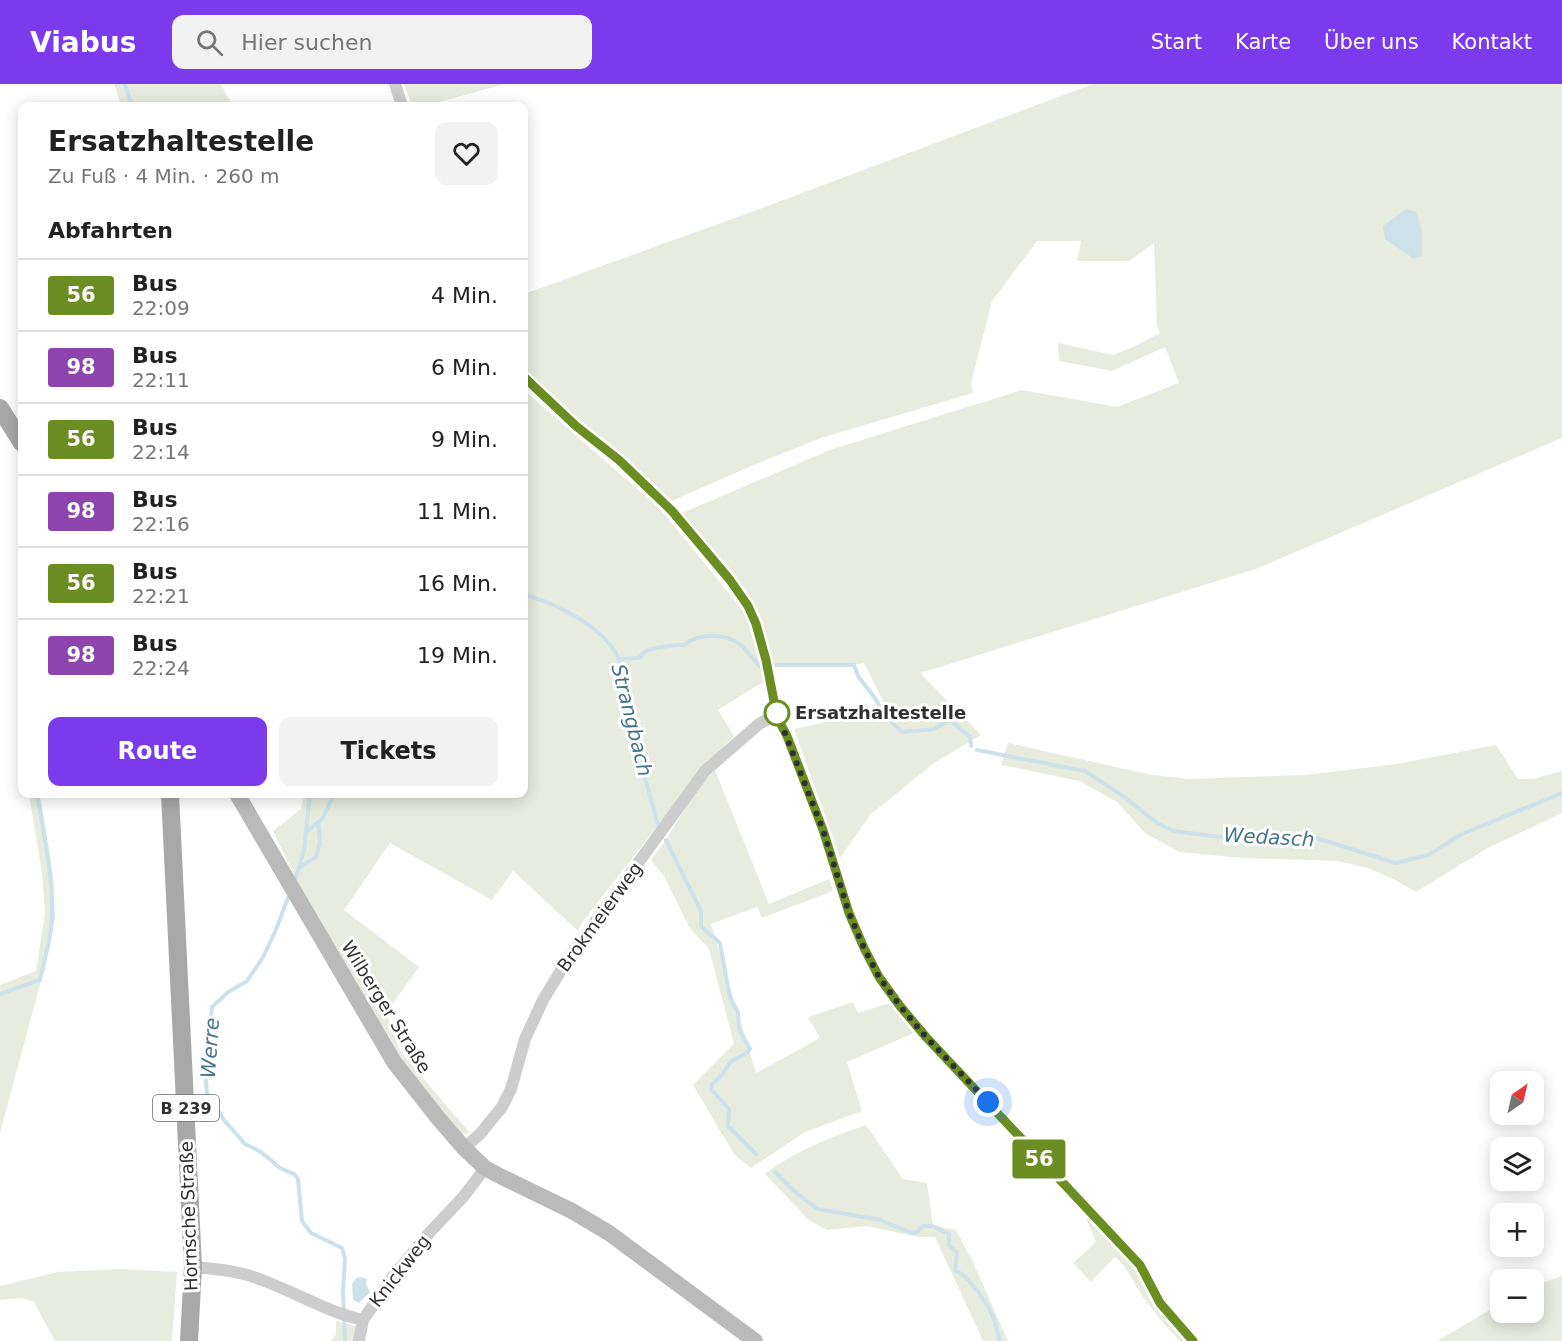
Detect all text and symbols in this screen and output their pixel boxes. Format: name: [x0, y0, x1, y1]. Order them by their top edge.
search box: [172, 15, 592, 69]
text: Viabus: [30, 26, 136, 59]
icon: search: [193, 26, 226, 59]
text: Hier suchen: [241, 30, 372, 55]
text: Start: [1151, 30, 1202, 54]
text: Karte: [1235, 30, 1291, 54]
text: Über uns: [1324, 30, 1419, 54]
text: Kontakt: [1452, 30, 1532, 54]
button: heart: [435, 122, 498, 185]
text: Ersatzhaltestelle: [48, 125, 314, 158]
text: Zu Fuß · 4 Min. · 260 m: [48, 164, 280, 188]
text: Abfahrten: [48, 218, 173, 243]
text: Bus: [132, 271, 178, 296]
text: 56: [66, 283, 96, 307]
text: 4 Min.: [431, 283, 498, 308]
text: 22:09: [132, 296, 190, 320]
text: Bus: [132, 343, 178, 368]
text: 98: [66, 355, 96, 379]
text: 6 Min.: [431, 355, 498, 380]
text: 22:11: [132, 368, 190, 392]
text: Bus: [132, 415, 178, 440]
text: 56: [66, 427, 96, 451]
text: 9 Min.: [431, 427, 498, 452]
text: 22:14: [132, 440, 190, 464]
text: Bus: [132, 487, 178, 512]
text: 98: [66, 499, 96, 523]
text: 11 Min.: [417, 499, 498, 524]
text: 22:16: [132, 512, 190, 536]
text: Bus: [132, 559, 178, 584]
text: 56: [66, 571, 96, 595]
text: 16 Min.: [417, 571, 498, 596]
text: 22:21: [132, 584, 190, 608]
text: Bus: [132, 631, 178, 656]
text: 98: [66, 643, 96, 667]
text: 19 Min.: [417, 643, 498, 668]
text: 22:24: [132, 656, 190, 680]
water label: Strangbach: [606, 661, 658, 779]
marker: Ersatzhaltestelle: [764, 700, 790, 726]
place label: Ersatzhaltestelle: [795, 702, 966, 723]
button: Route: [48, 717, 267, 786]
button: Tickets: [279, 717, 498, 786]
water label: Wedasch: [1223, 823, 1315, 851]
street label: Brokmeierweg: [553, 858, 646, 976]
street label: Wilberger Straße: [337, 937, 436, 1077]
water label: Werre: [196, 1017, 224, 1079]
north arrow: [1490, 1071, 1544, 1125]
map controls: [1490, 1071, 1544, 1323]
your location: [973, 1087, 1003, 1117]
road number: B 239: [153, 1095, 219, 1121]
button: layers: [1490, 1137, 1544, 1191]
line badge: 56: [1012, 1140, 1066, 1178]
street label: Hornsche Straße: [175, 1141, 202, 1291]
text: 56: [1024, 1147, 1054, 1171]
button: +: [1490, 1203, 1544, 1257]
street label: Knickweg: [365, 1230, 434, 1311]
button: −: [1490, 1269, 1544, 1323]

